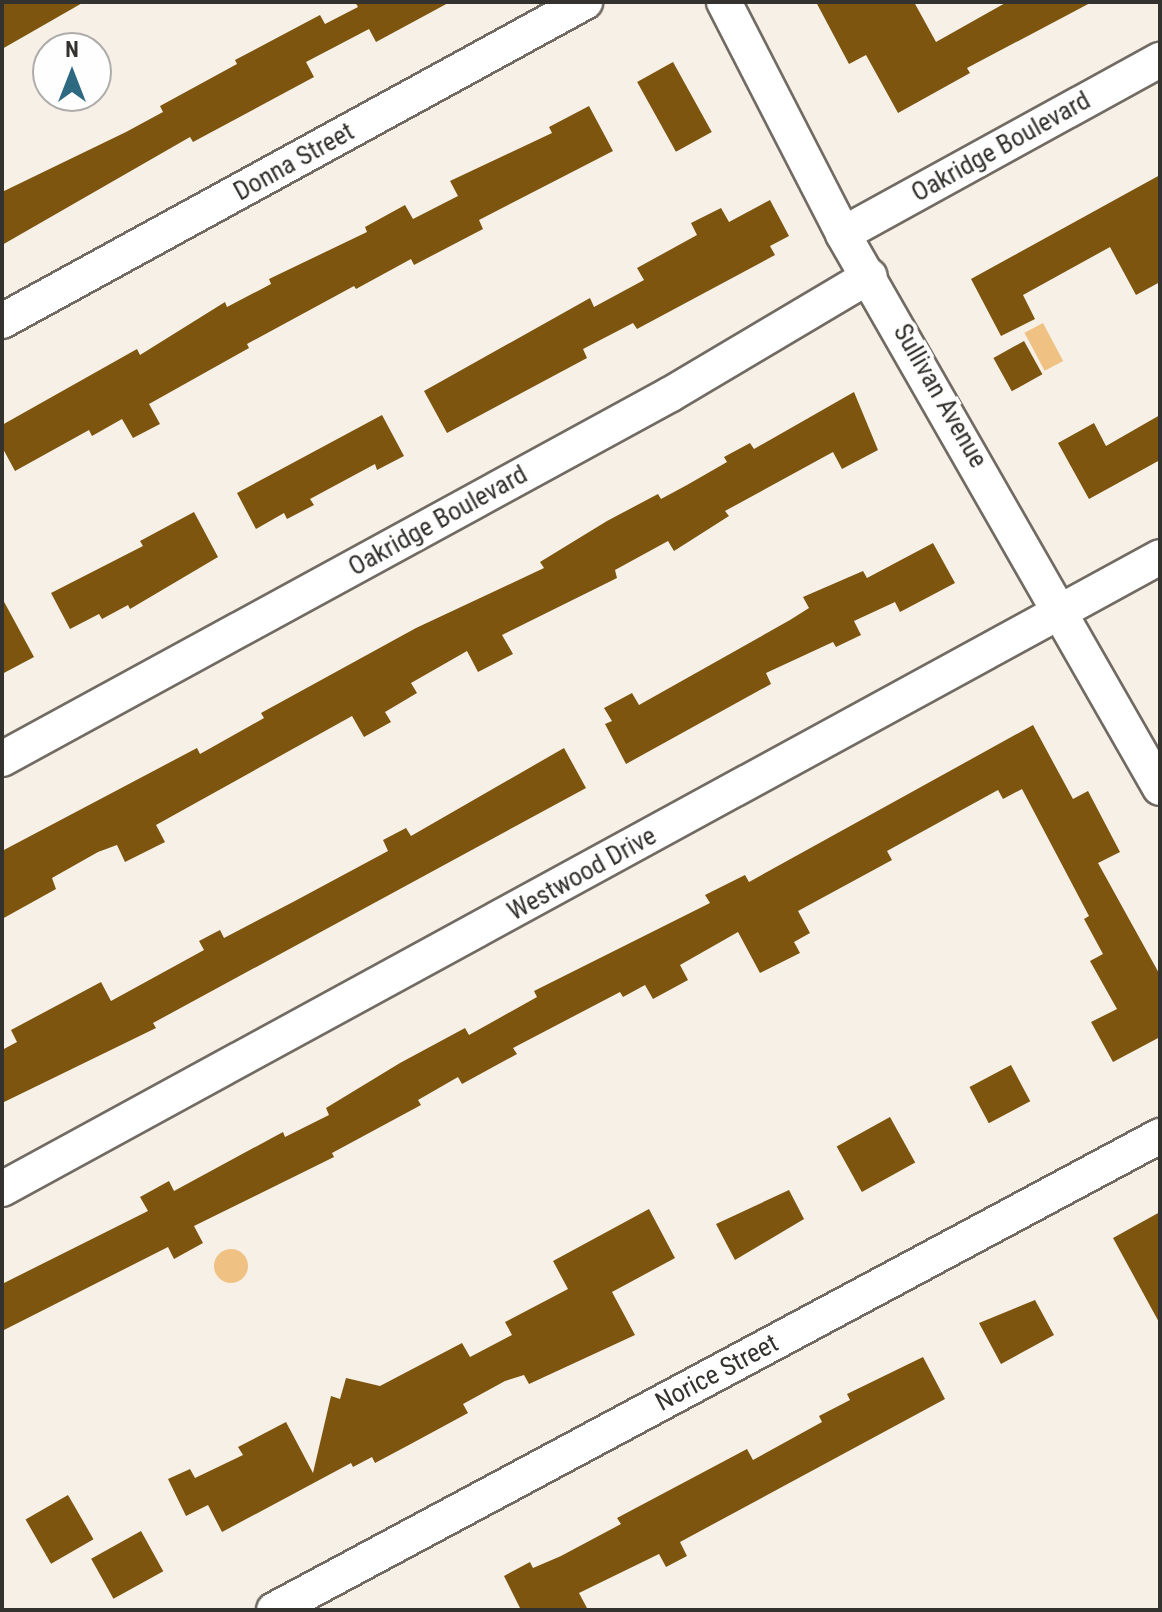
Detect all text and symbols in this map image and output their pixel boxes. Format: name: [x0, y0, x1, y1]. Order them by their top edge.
north arrow: [32, 32, 112, 112]
text: N: [65, 37, 79, 62]
street label: Oakridge Boulevard: [906, 85, 1096, 209]
street label: Donna Street: [229, 116, 359, 208]
street label: Sullivan Avenue: [886, 319, 994, 473]
street label: Oakridge Boulevard: [343, 459, 533, 583]
street label: Westwood Drive: [502, 820, 662, 928]
street label: Norice Street: [650, 1328, 784, 1418]

